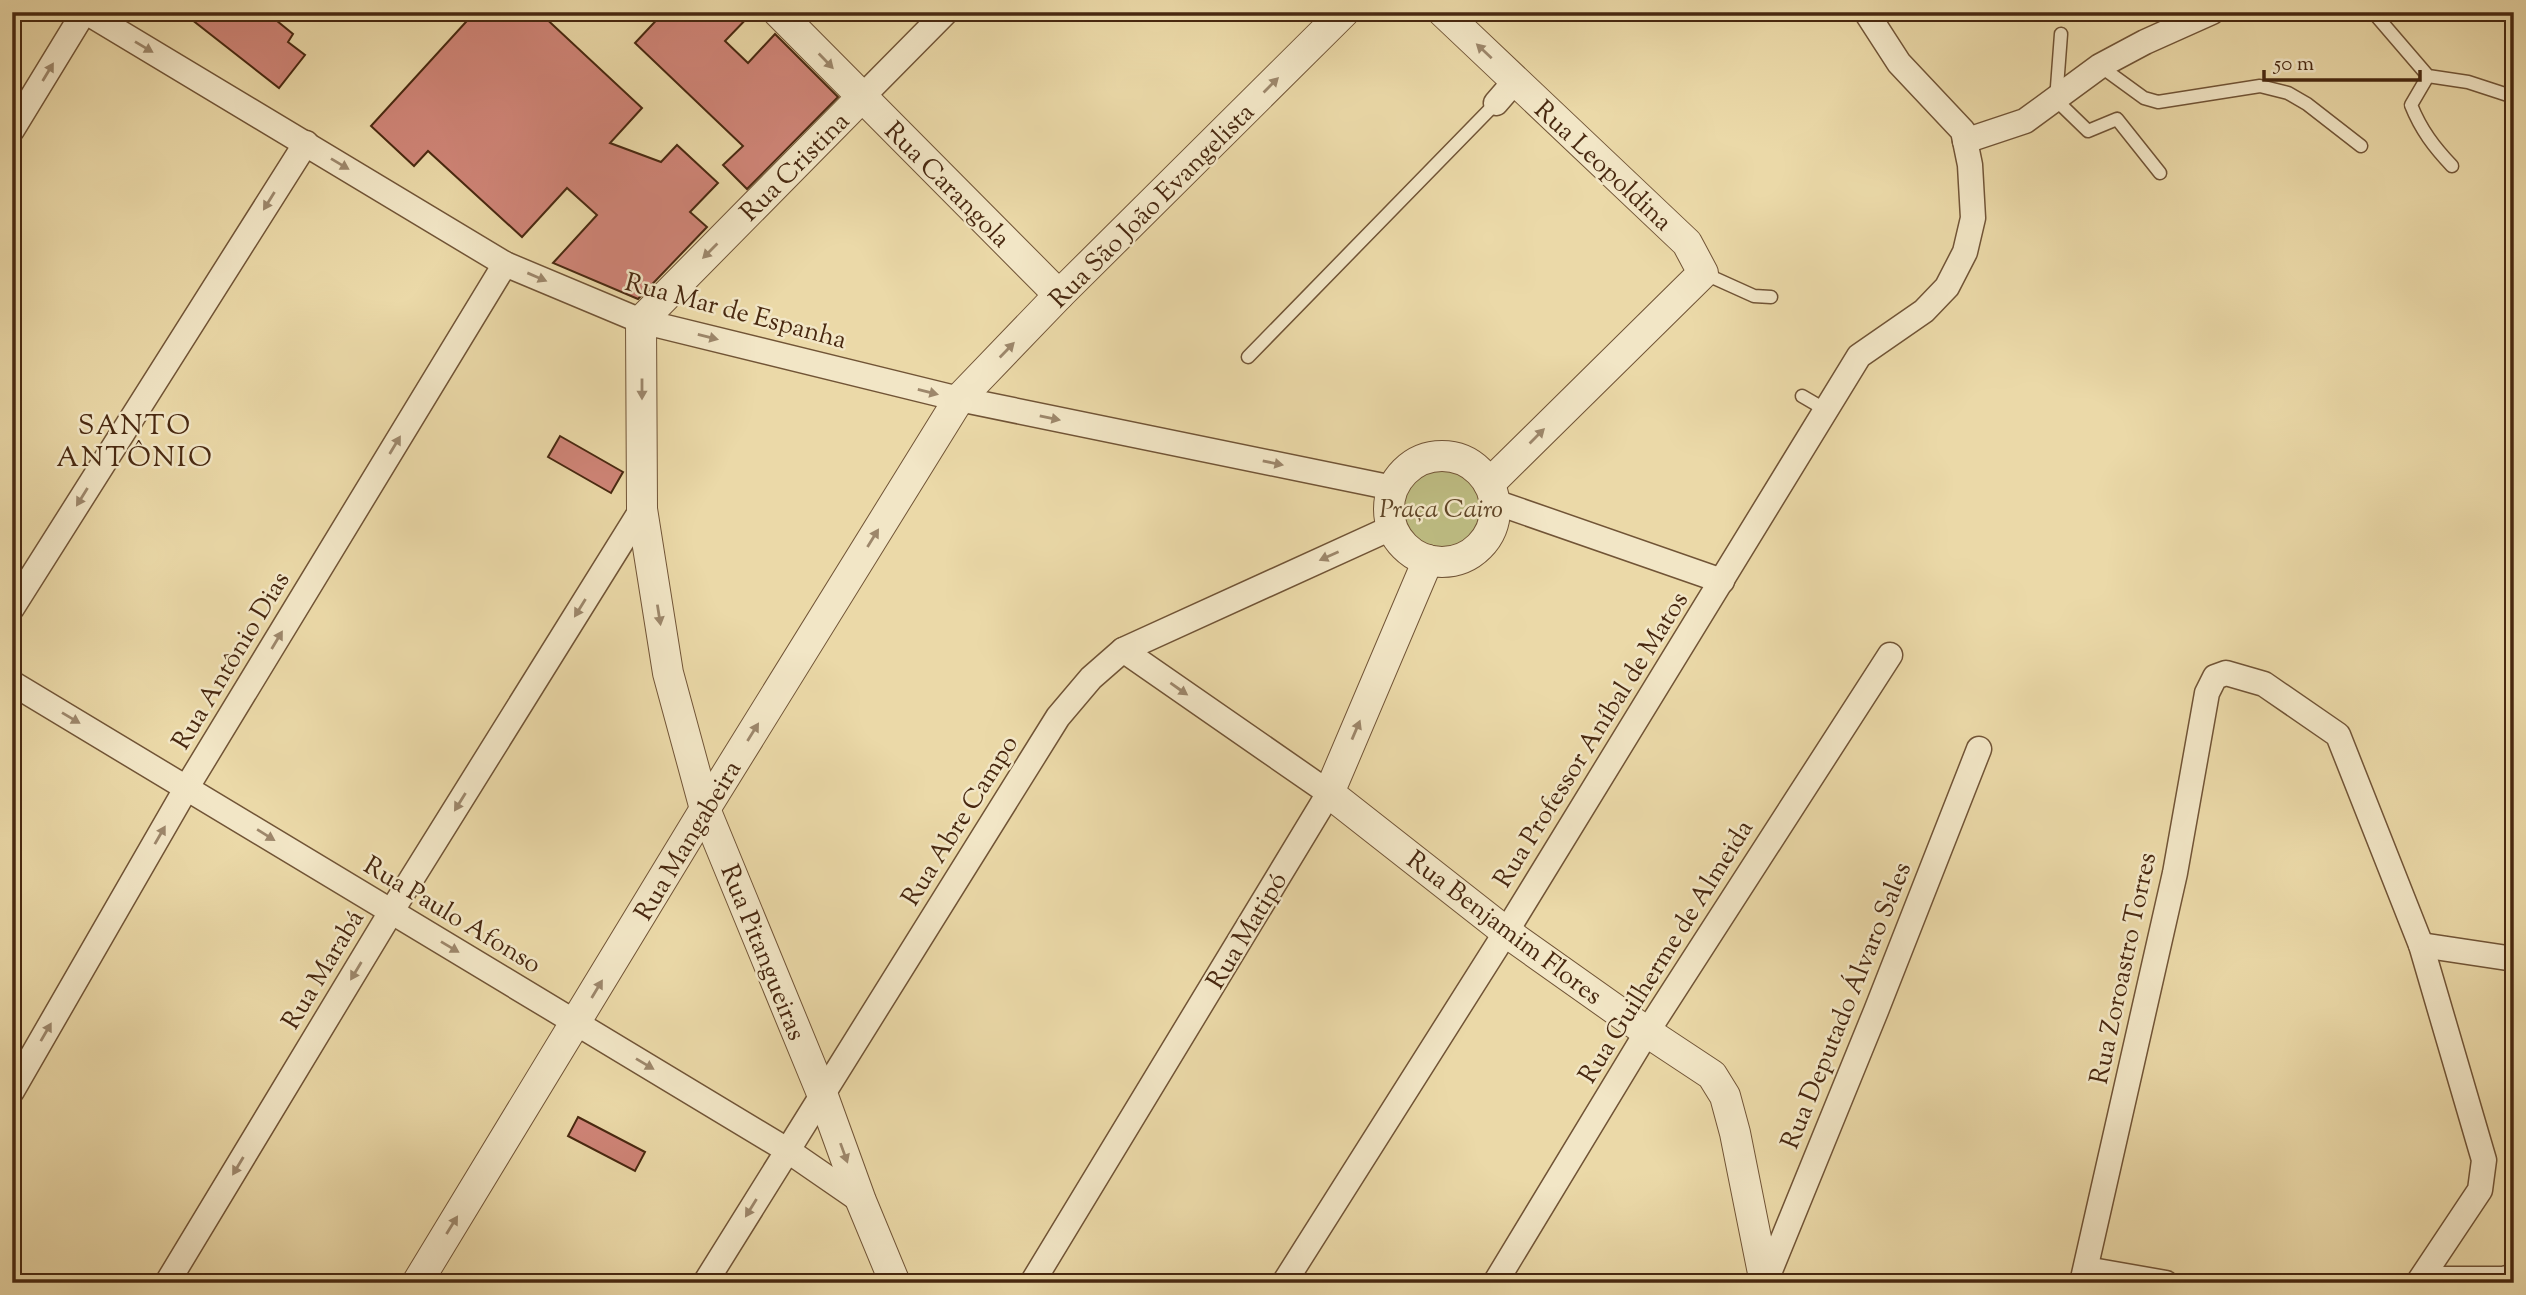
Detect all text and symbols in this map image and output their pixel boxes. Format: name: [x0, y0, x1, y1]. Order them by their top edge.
scale bar: [2264, 38, 2419, 82]
one-way arrow: [135, 41, 154, 54]
one-way arrow: [1475, 43, 1493, 59]
text: 50 m: [2273, 50, 2314, 80]
one-way arrow: [817, 52, 833, 69]
one-way arrow: [41, 62, 54, 81]
one-way arrow: [1262, 77, 1279, 93]
street label: Rua Leopoldina: [1525, 93, 1680, 241]
street label: Rua São João Evangelista: [1042, 96, 1264, 318]
street label: Rua Cristina: [732, 104, 859, 231]
street label: Rua Carangola: [875, 114, 1018, 257]
one-way arrow: [330, 158, 349, 170]
one-way arrow: [263, 191, 276, 211]
one-way arrow: [702, 243, 718, 259]
street label: Rua Mar de Espanha: [620, 265, 850, 360]
one-way arrow: [526, 272, 547, 283]
one-way arrow: [697, 332, 719, 343]
one-way arrow: [998, 342, 1014, 359]
one-way arrow: [636, 378, 647, 400]
one-way arrow: [918, 386, 940, 397]
district label: SANTO ANTÔNIO: [56, 407, 214, 479]
one-way arrow: [1039, 412, 1061, 423]
one-way arrow: [1529, 428, 1545, 445]
one-way arrow: [388, 436, 401, 455]
one-way arrow: [1262, 458, 1284, 469]
one-way arrow: [76, 487, 89, 507]
park label: Praça Cairo: [1379, 492, 1503, 529]
one-way arrow: [866, 529, 879, 548]
one-way arrow: [1319, 550, 1339, 562]
street label: Rua Antônio Dias: [164, 565, 300, 758]
street label: Rua Professor Aníbal de Matos: [1486, 585, 1699, 896]
one-way arrow: [574, 599, 587, 618]
one-way arrow: [654, 604, 665, 626]
one-way arrow: [271, 630, 283, 649]
one-way arrow: [1170, 682, 1189, 695]
one-way arrow: [61, 712, 80, 724]
one-way arrow: [1351, 719, 1362, 740]
one-way arrow: [746, 722, 759, 741]
street label: Rua Abre Campo: [894, 729, 1029, 914]
street label: Rua Mangabeira: [627, 754, 752, 928]
one-way arrow: [454, 792, 467, 811]
street label: Rua Guilherme de Almeida: [1571, 813, 1764, 1091]
one-way arrow: [154, 825, 166, 845]
one-way arrow: [256, 829, 275, 842]
street label: Rua Benjamim Flores: [1398, 843, 1609, 1015]
street label: Rua Paulo Afonso: [356, 848, 548, 984]
street label: Rua Zoroastro Torres: [2082, 849, 2167, 1088]
street label: Rua Deputado Álvaro Sales: [1773, 857, 1922, 1155]
street label: Rua Pitangueiras: [710, 859, 814, 1047]
street label: Rua Matipó: [1199, 866, 1298, 997]
street label: Rua Marabá: [274, 903, 374, 1037]
one-way arrow: [440, 941, 459, 953]
one-way arrow: [349, 961, 362, 980]
one-way arrow: [590, 979, 603, 998]
one-way arrow: [40, 1022, 52, 1042]
one-way arrow: [636, 1058, 655, 1070]
one-way arrow: [838, 1143, 849, 1164]
one-way arrow: [232, 1156, 244, 1175]
one-way arrow: [744, 1198, 757, 1218]
one-way arrow: [446, 1215, 459, 1234]

